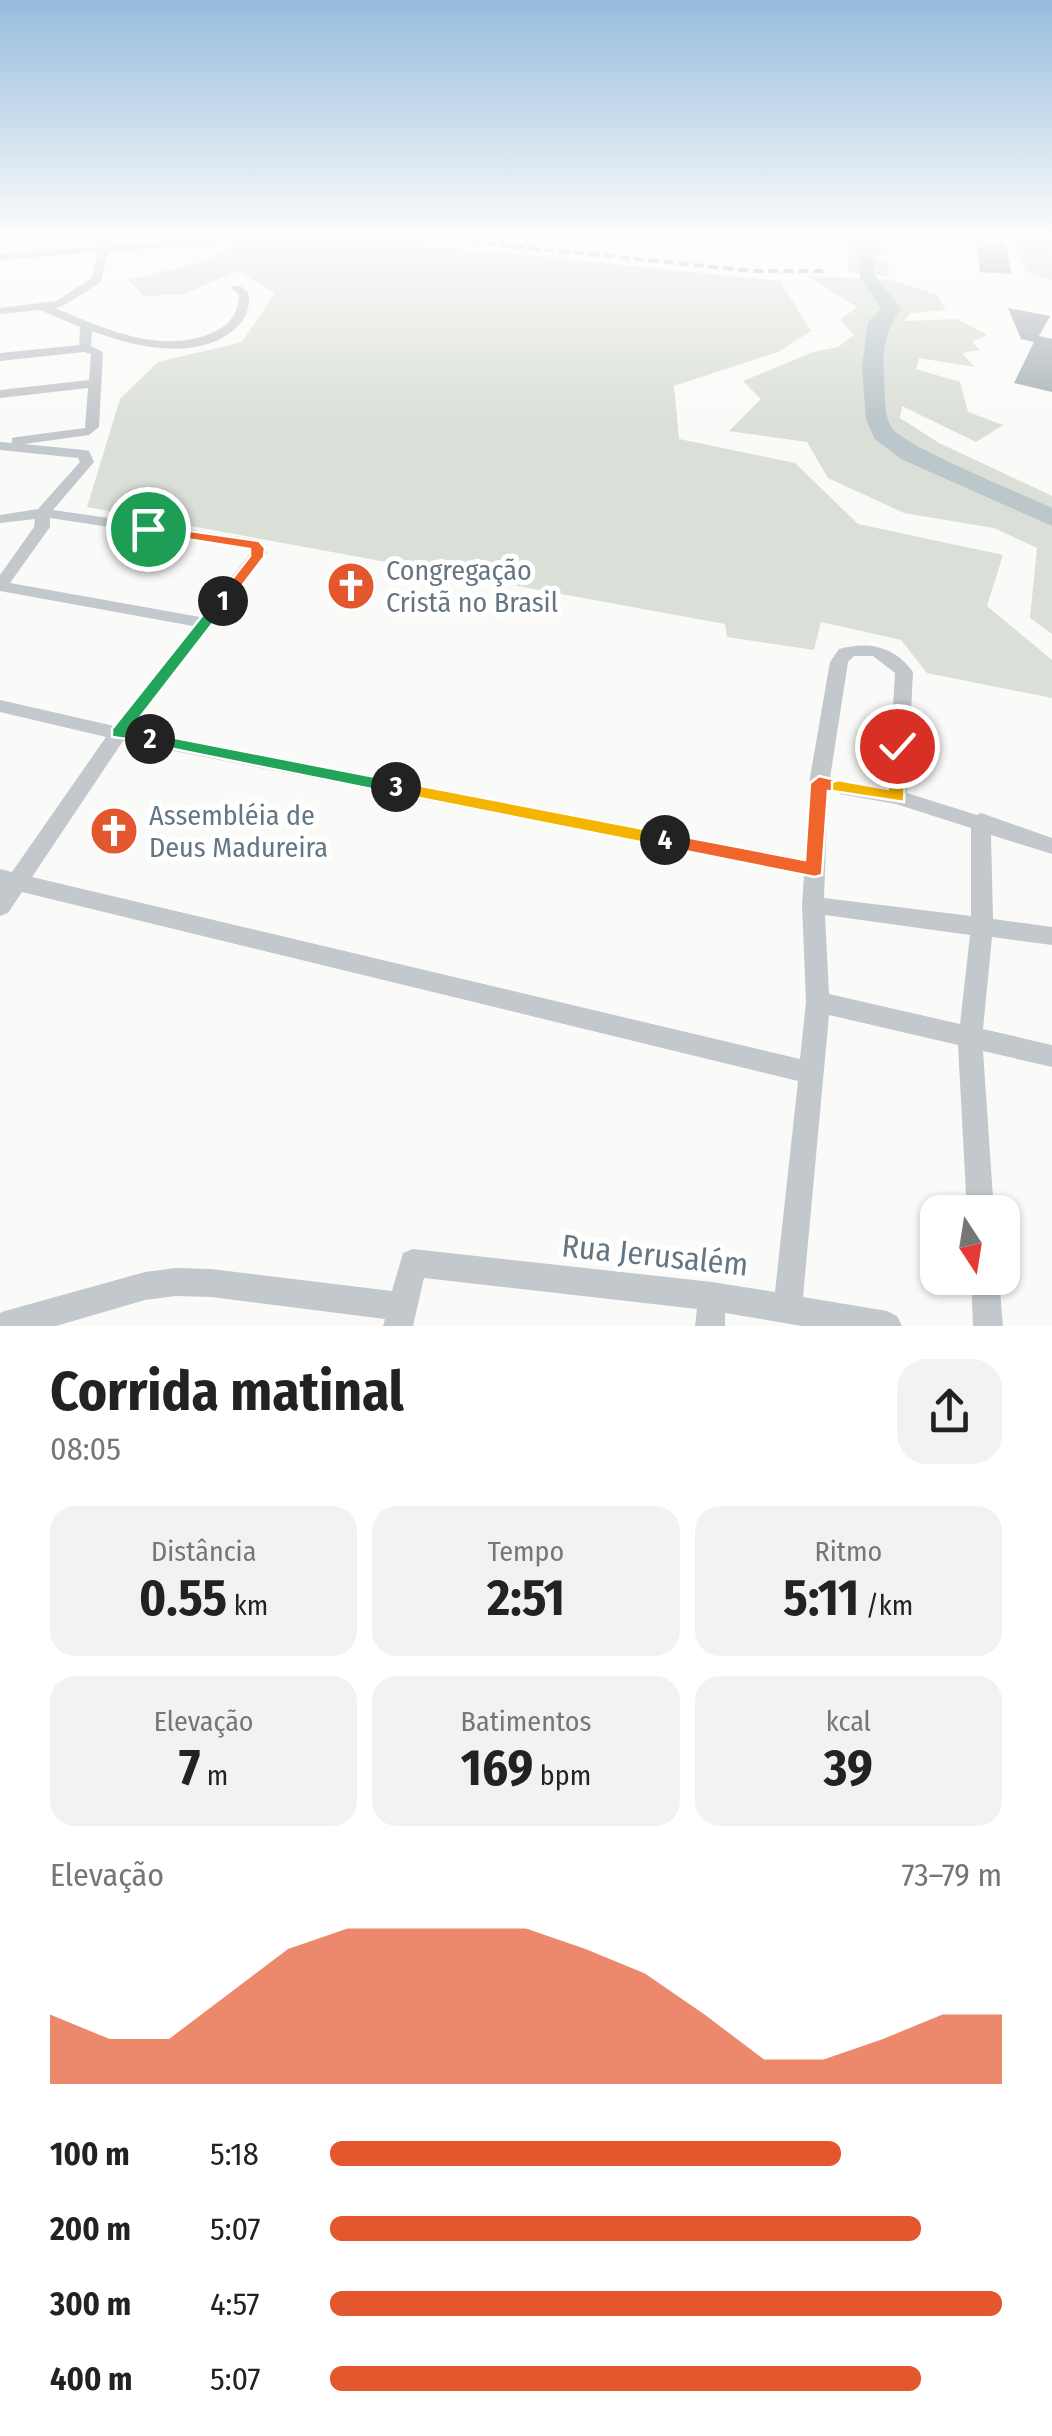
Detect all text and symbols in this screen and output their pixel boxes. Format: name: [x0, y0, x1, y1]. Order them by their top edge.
pin: [106, 487, 191, 572]
icon: arrive: [121, 502, 176, 557]
place label: Congregação Cristã no Brasil: [386, 554, 558, 619]
church icon: Congregação Cristã no Brasil: [325, 560, 377, 612]
pin: 1: [198, 576, 248, 626]
text: 1: [217, 584, 229, 617]
pin: [855, 704, 940, 789]
pin: 2: [125, 714, 175, 764]
icon: check: [870, 719, 925, 774]
text: 2: [144, 722, 156, 755]
pin: 3: [371, 762, 421, 812]
text: 3: [389, 770, 403, 803]
place label: Assembléia de Deus Madureira: [149, 799, 328, 864]
church icon: Assembléia de Deus Madureira: [88, 805, 140, 857]
pin: 4: [640, 815, 690, 865]
text: 4: [658, 823, 672, 856]
north arrow: [920, 1195, 1020, 1295]
map controls: [920, 1195, 1020, 1295]
street label: Rua Jerusalém: [560, 1226, 750, 1284]
text: Corrida matinal: [50, 1359, 404, 1425]
button: share: [897, 1359, 1002, 1464]
text: 08:05: [50, 1430, 121, 1468]
text: Distância: [151, 1535, 256, 1568]
text: Tempo: [488, 1535, 564, 1568]
text: Ritmo: [814, 1535, 882, 1568]
text: 0.55: [139, 1568, 227, 1628]
text: 2:51: [487, 1568, 565, 1628]
text: 5:11: [783, 1568, 859, 1628]
text: km: [227, 1589, 268, 1622]
text: /km: [859, 1589, 913, 1622]
text: Elevação: [154, 1705, 254, 1738]
text: Batimentos: [461, 1705, 591, 1738]
text: kcal: [826, 1705, 871, 1738]
text: 7: [179, 1738, 200, 1798]
text: 169: [461, 1738, 533, 1798]
text: 39: [824, 1738, 873, 1798]
text: m: [200, 1759, 228, 1792]
text: bpm: [533, 1759, 591, 1792]
text: Elevação: [50, 1856, 164, 1894]
text: 73–79 m: [901, 1856, 1002, 1894]
text: 100 m: [50, 2135, 130, 2173]
text: 5:18: [210, 2135, 259, 2173]
text: 200 m: [50, 2210, 131, 2248]
text: 5:07: [210, 2210, 261, 2248]
text: 300 m: [50, 2285, 131, 2323]
text: 4:57: [210, 2285, 259, 2323]
text: 400 m: [50, 2360, 132, 2398]
text: 5:07: [210, 2360, 261, 2398]

